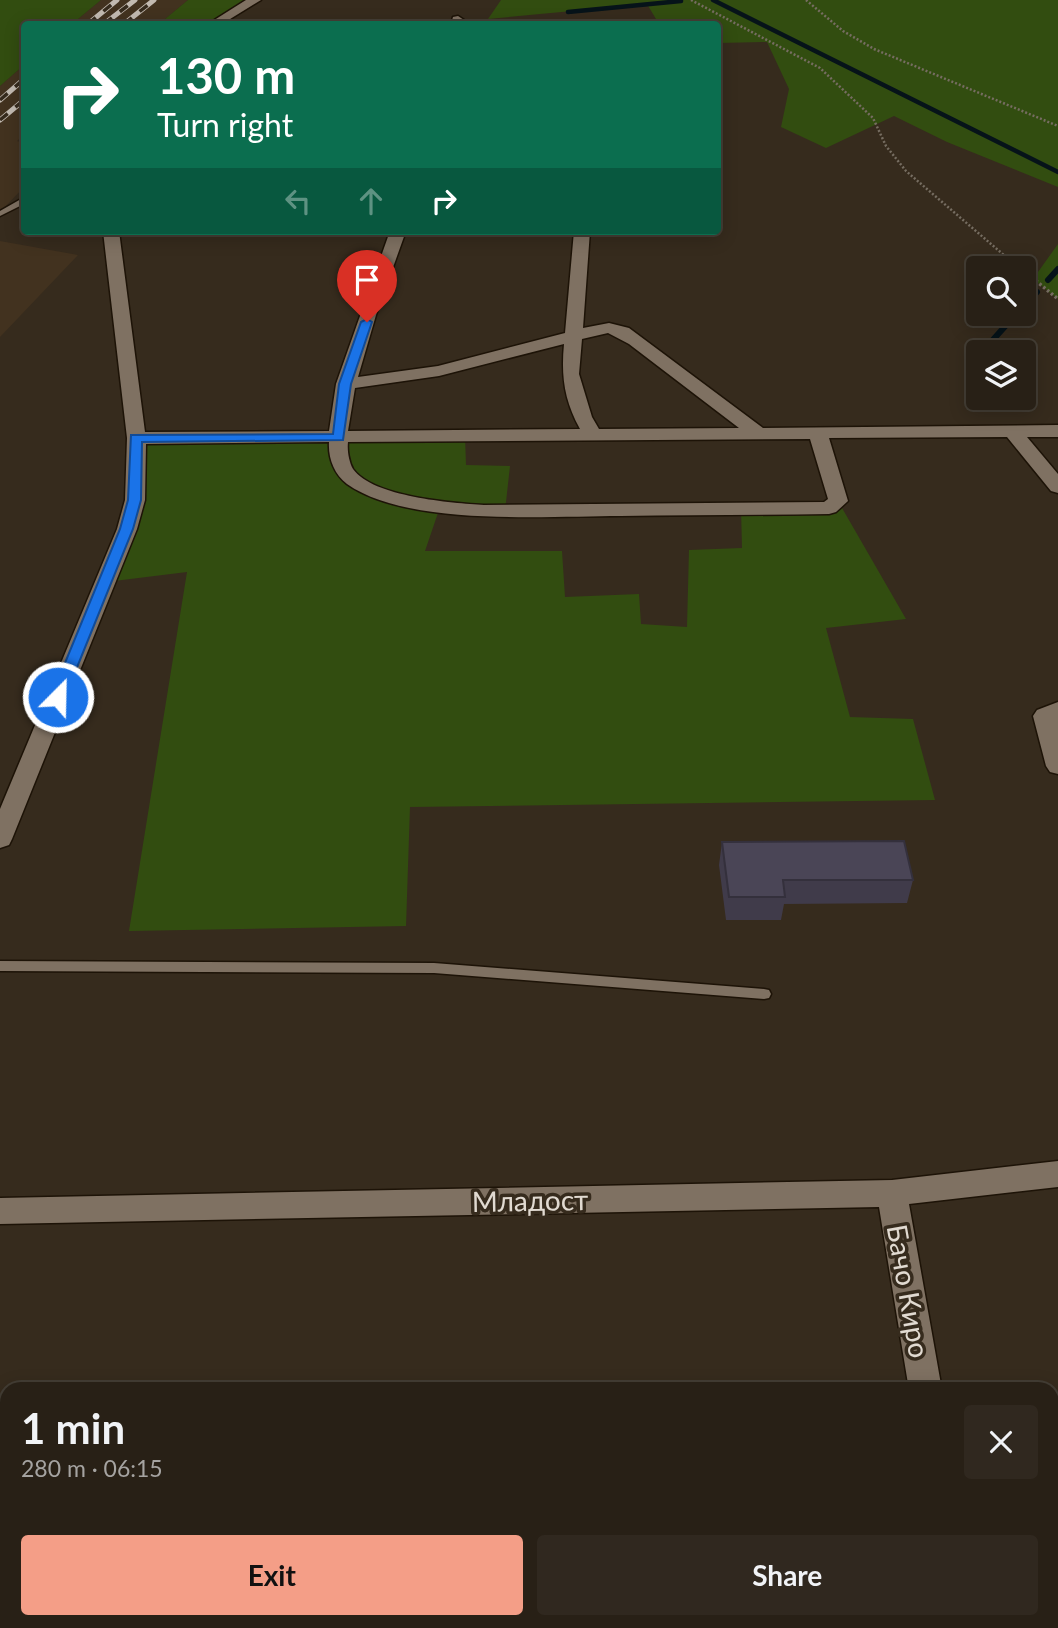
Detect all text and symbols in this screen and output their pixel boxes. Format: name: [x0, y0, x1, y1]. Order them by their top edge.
text: 130 m: [157, 46, 295, 104]
icon: right: [42, 49, 133, 140]
text: Turn right: [157, 105, 293, 144]
icon: left: [279, 182, 317, 220]
icon: ahead: [352, 182, 390, 220]
icon: right: [425, 182, 463, 220]
pin: [337, 250, 397, 322]
map controls: [966, 256, 1036, 410]
button: search: [966, 256, 1036, 326]
icon: arrive: [348, 261, 386, 299]
button: layers: [966, 340, 1036, 410]
position arrow: [21, 660, 95, 734]
street label: Младост: [471, 1182, 589, 1218]
street label: Бачо Киро: [881, 1222, 937, 1360]
text: 1 min: [21, 1403, 125, 1453]
button: close: [964, 1405, 1038, 1479]
text: 280 m · 06:15: [21, 1454, 163, 1482]
button: Exit: [21, 1535, 523, 1615]
button: Share: [537, 1535, 1038, 1615]

